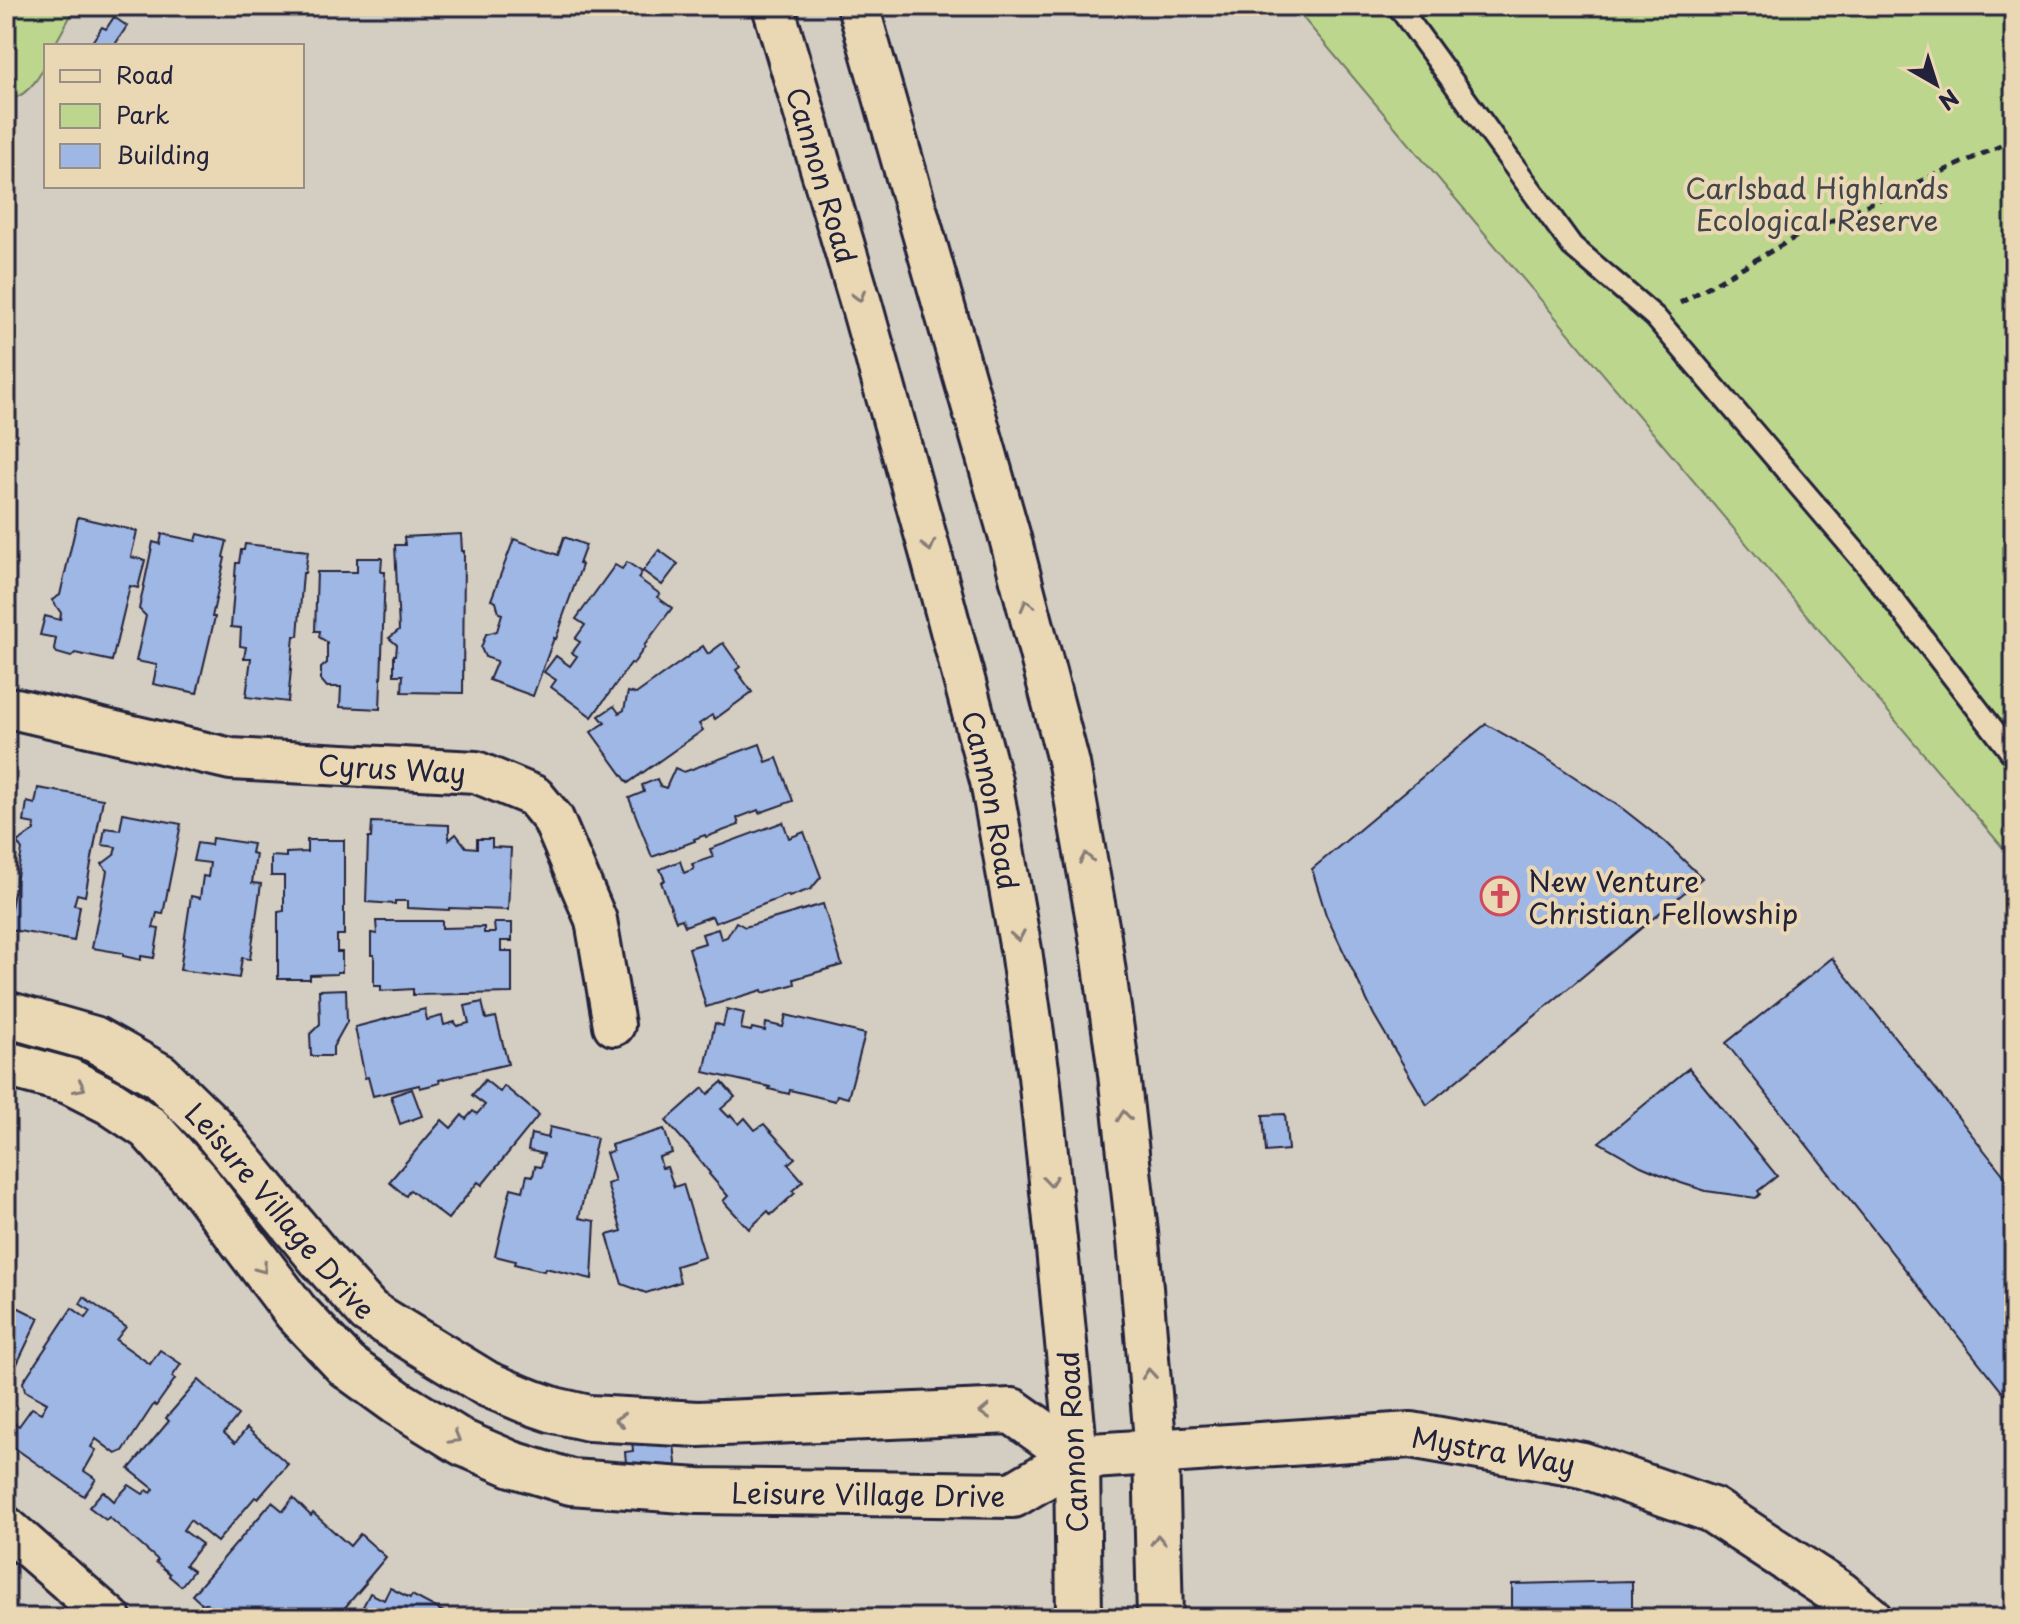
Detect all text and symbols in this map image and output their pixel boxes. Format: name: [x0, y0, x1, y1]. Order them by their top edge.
legend: [44, 44, 304, 188]
north arrow: [1896, 44, 1976, 124]
text: Road: [116, 56, 174, 92]
street label: Cannon Road: [776, 81, 869, 268]
text: N: [1932, 82, 1967, 119]
text: Park: [116, 96, 170, 132]
text: Building: [116, 136, 210, 172]
park label: Carlsbad Highlands Ecological Reserve: [1685, 166, 1949, 241]
one-way arrow: [850, 288, 866, 302]
one-way arrow: [919, 539, 936, 553]
one-way arrow: [1020, 599, 1037, 613]
street label: Cannon Road: [952, 706, 1031, 893]
street label: Cyrus Way: [317, 742, 467, 793]
one-way arrow: [1079, 852, 1096, 865]
place label: New Venture Christian Fellowship: [1528, 859, 1798, 934]
church icon: New Venture Christian Fellowship: [1479, 875, 1521, 917]
one-way arrow: [1009, 929, 1026, 942]
one-way arrow: [72, 1077, 87, 1093]
street label: Leisure Village Drive: [176, 1091, 387, 1328]
one-way arrow: [1115, 1109, 1132, 1122]
one-way arrow: [1042, 1175, 1059, 1188]
one-way arrow: [253, 1259, 267, 1273]
street label: Cannon Road: [1046, 1350, 1098, 1534]
one-way arrow: [1141, 1367, 1158, 1380]
one-way arrow: [978, 1403, 991, 1420]
one-way arrow: [613, 1412, 626, 1429]
street label: Mystra Way: [1409, 1414, 1579, 1485]
one-way arrow: [446, 1428, 461, 1444]
street label: Leisure Village Drive: [731, 1470, 1006, 1516]
one-way arrow: [1150, 1533, 1167, 1546]

